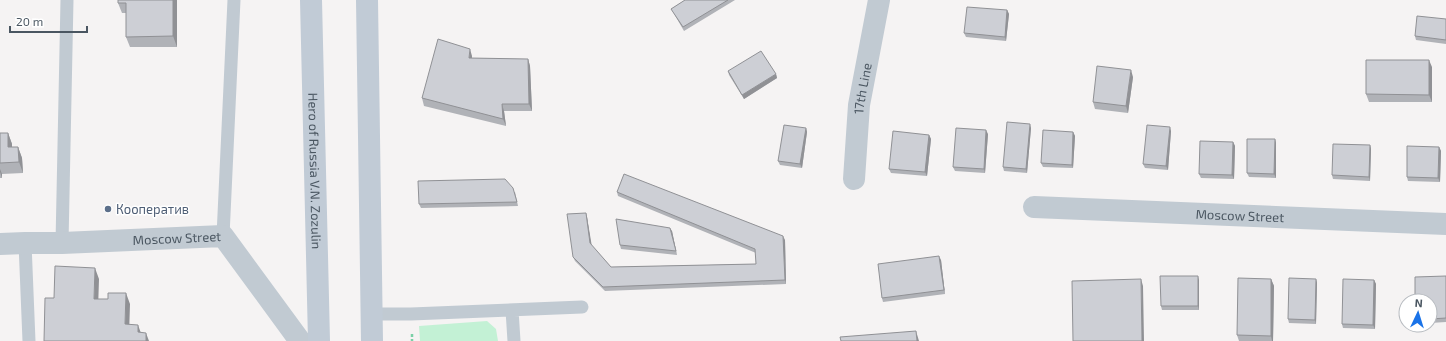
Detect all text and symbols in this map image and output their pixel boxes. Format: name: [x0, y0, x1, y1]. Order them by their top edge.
scale bar: [10, 8, 87, 34]
text: 20 m: [16, 14, 43, 28]
street label: 17th Line: [850, 62, 875, 115]
street label: Hero of Russia V.N. Zozulin: [305, 93, 325, 249]
place label: Кооператив: [116, 201, 189, 217]
marker: Кооператив: [103, 204, 113, 214]
street label: Moscow Street: [1195, 206, 1284, 225]
street label: Moscow Street: [132, 228, 221, 248]
north arrow: [1398, 293, 1438, 333]
text: N: [1414, 296, 1423, 309]

